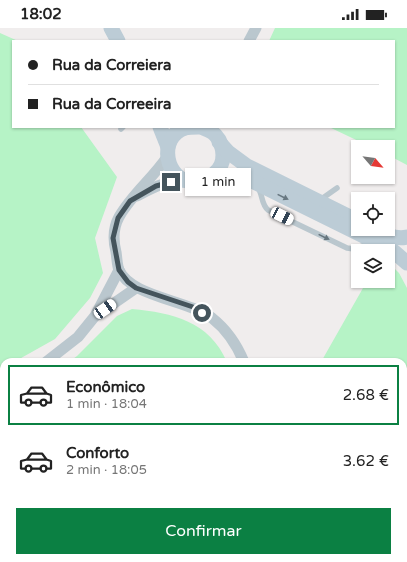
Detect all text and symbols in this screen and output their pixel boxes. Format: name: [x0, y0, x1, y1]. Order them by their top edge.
text: 18:02: [20, 5, 62, 23]
text: Rua da Correiera: [52, 56, 171, 74]
text: Rua da Correeira: [52, 95, 171, 113]
north arrow: [351, 140, 395, 184]
map controls: [351, 140, 395, 288]
callout: 1 min: [185, 168, 251, 196]
route end: [162, 173, 180, 191]
text: 1 min: [201, 174, 235, 190]
button: locate: [351, 192, 395, 236]
one-way arrow: [278, 194, 289, 200]
car: [269, 205, 295, 227]
one-way arrow: [318, 234, 329, 240]
button: layers: [351, 244, 395, 288]
car: [92, 297, 118, 321]
route start: [193, 304, 211, 322]
icon: car: [18, 377, 54, 413]
text: Econômico: [66, 378, 145, 396]
text: 2.68 €: [343, 386, 389, 404]
text: 1 min · 18:04: [66, 396, 147, 412]
icon: car: [18, 443, 54, 479]
text: Conforto: [66, 444, 129, 462]
text: 3.62 €: [343, 452, 389, 470]
text: 2 min · 18:05: [66, 462, 147, 478]
button: Confirmar: [16, 508, 391, 554]

